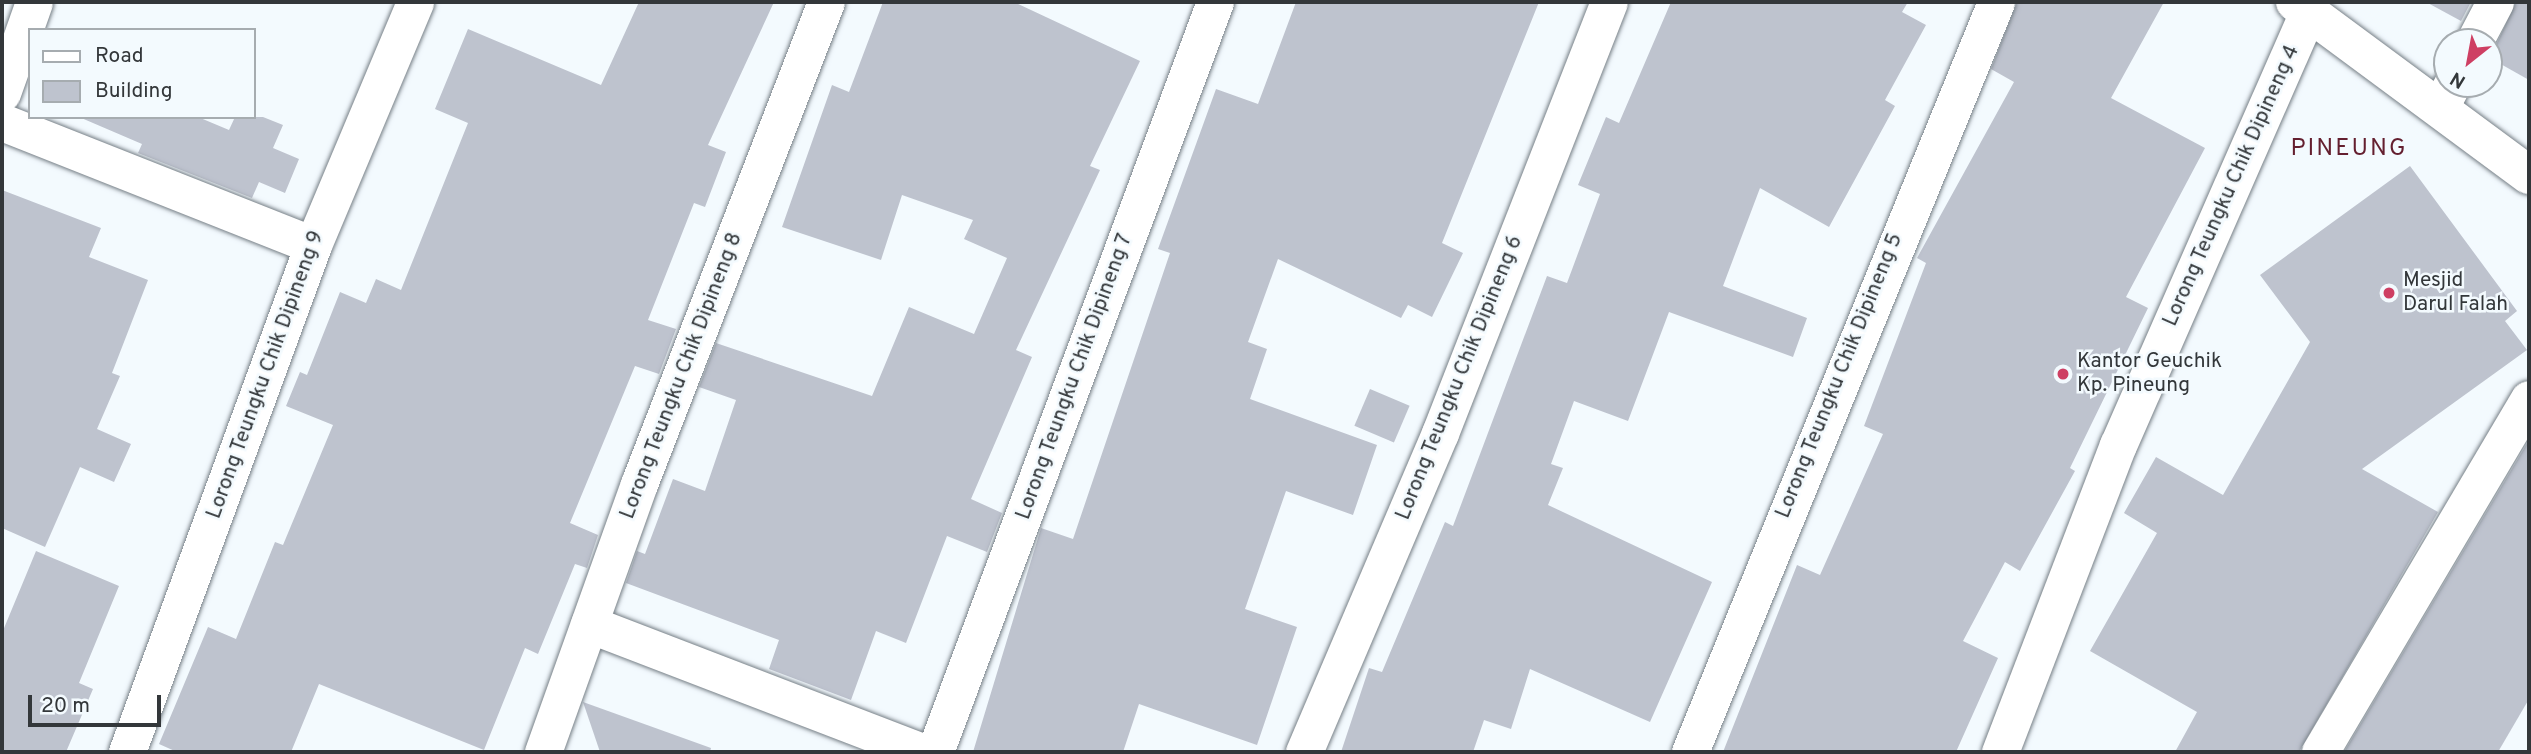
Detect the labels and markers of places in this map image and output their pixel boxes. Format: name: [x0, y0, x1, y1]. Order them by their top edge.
place label: Mesjid Darul Falah: [2403, 268, 2508, 318]
marker: Mesjid Darul Falah: [2381, 285, 2397, 301]
place label: Kantor Geuchik Kp. Pineung: [2077, 349, 2222, 399]
marker: Kantor Geuchik Kp. Pineung: [2055, 366, 2071, 382]

